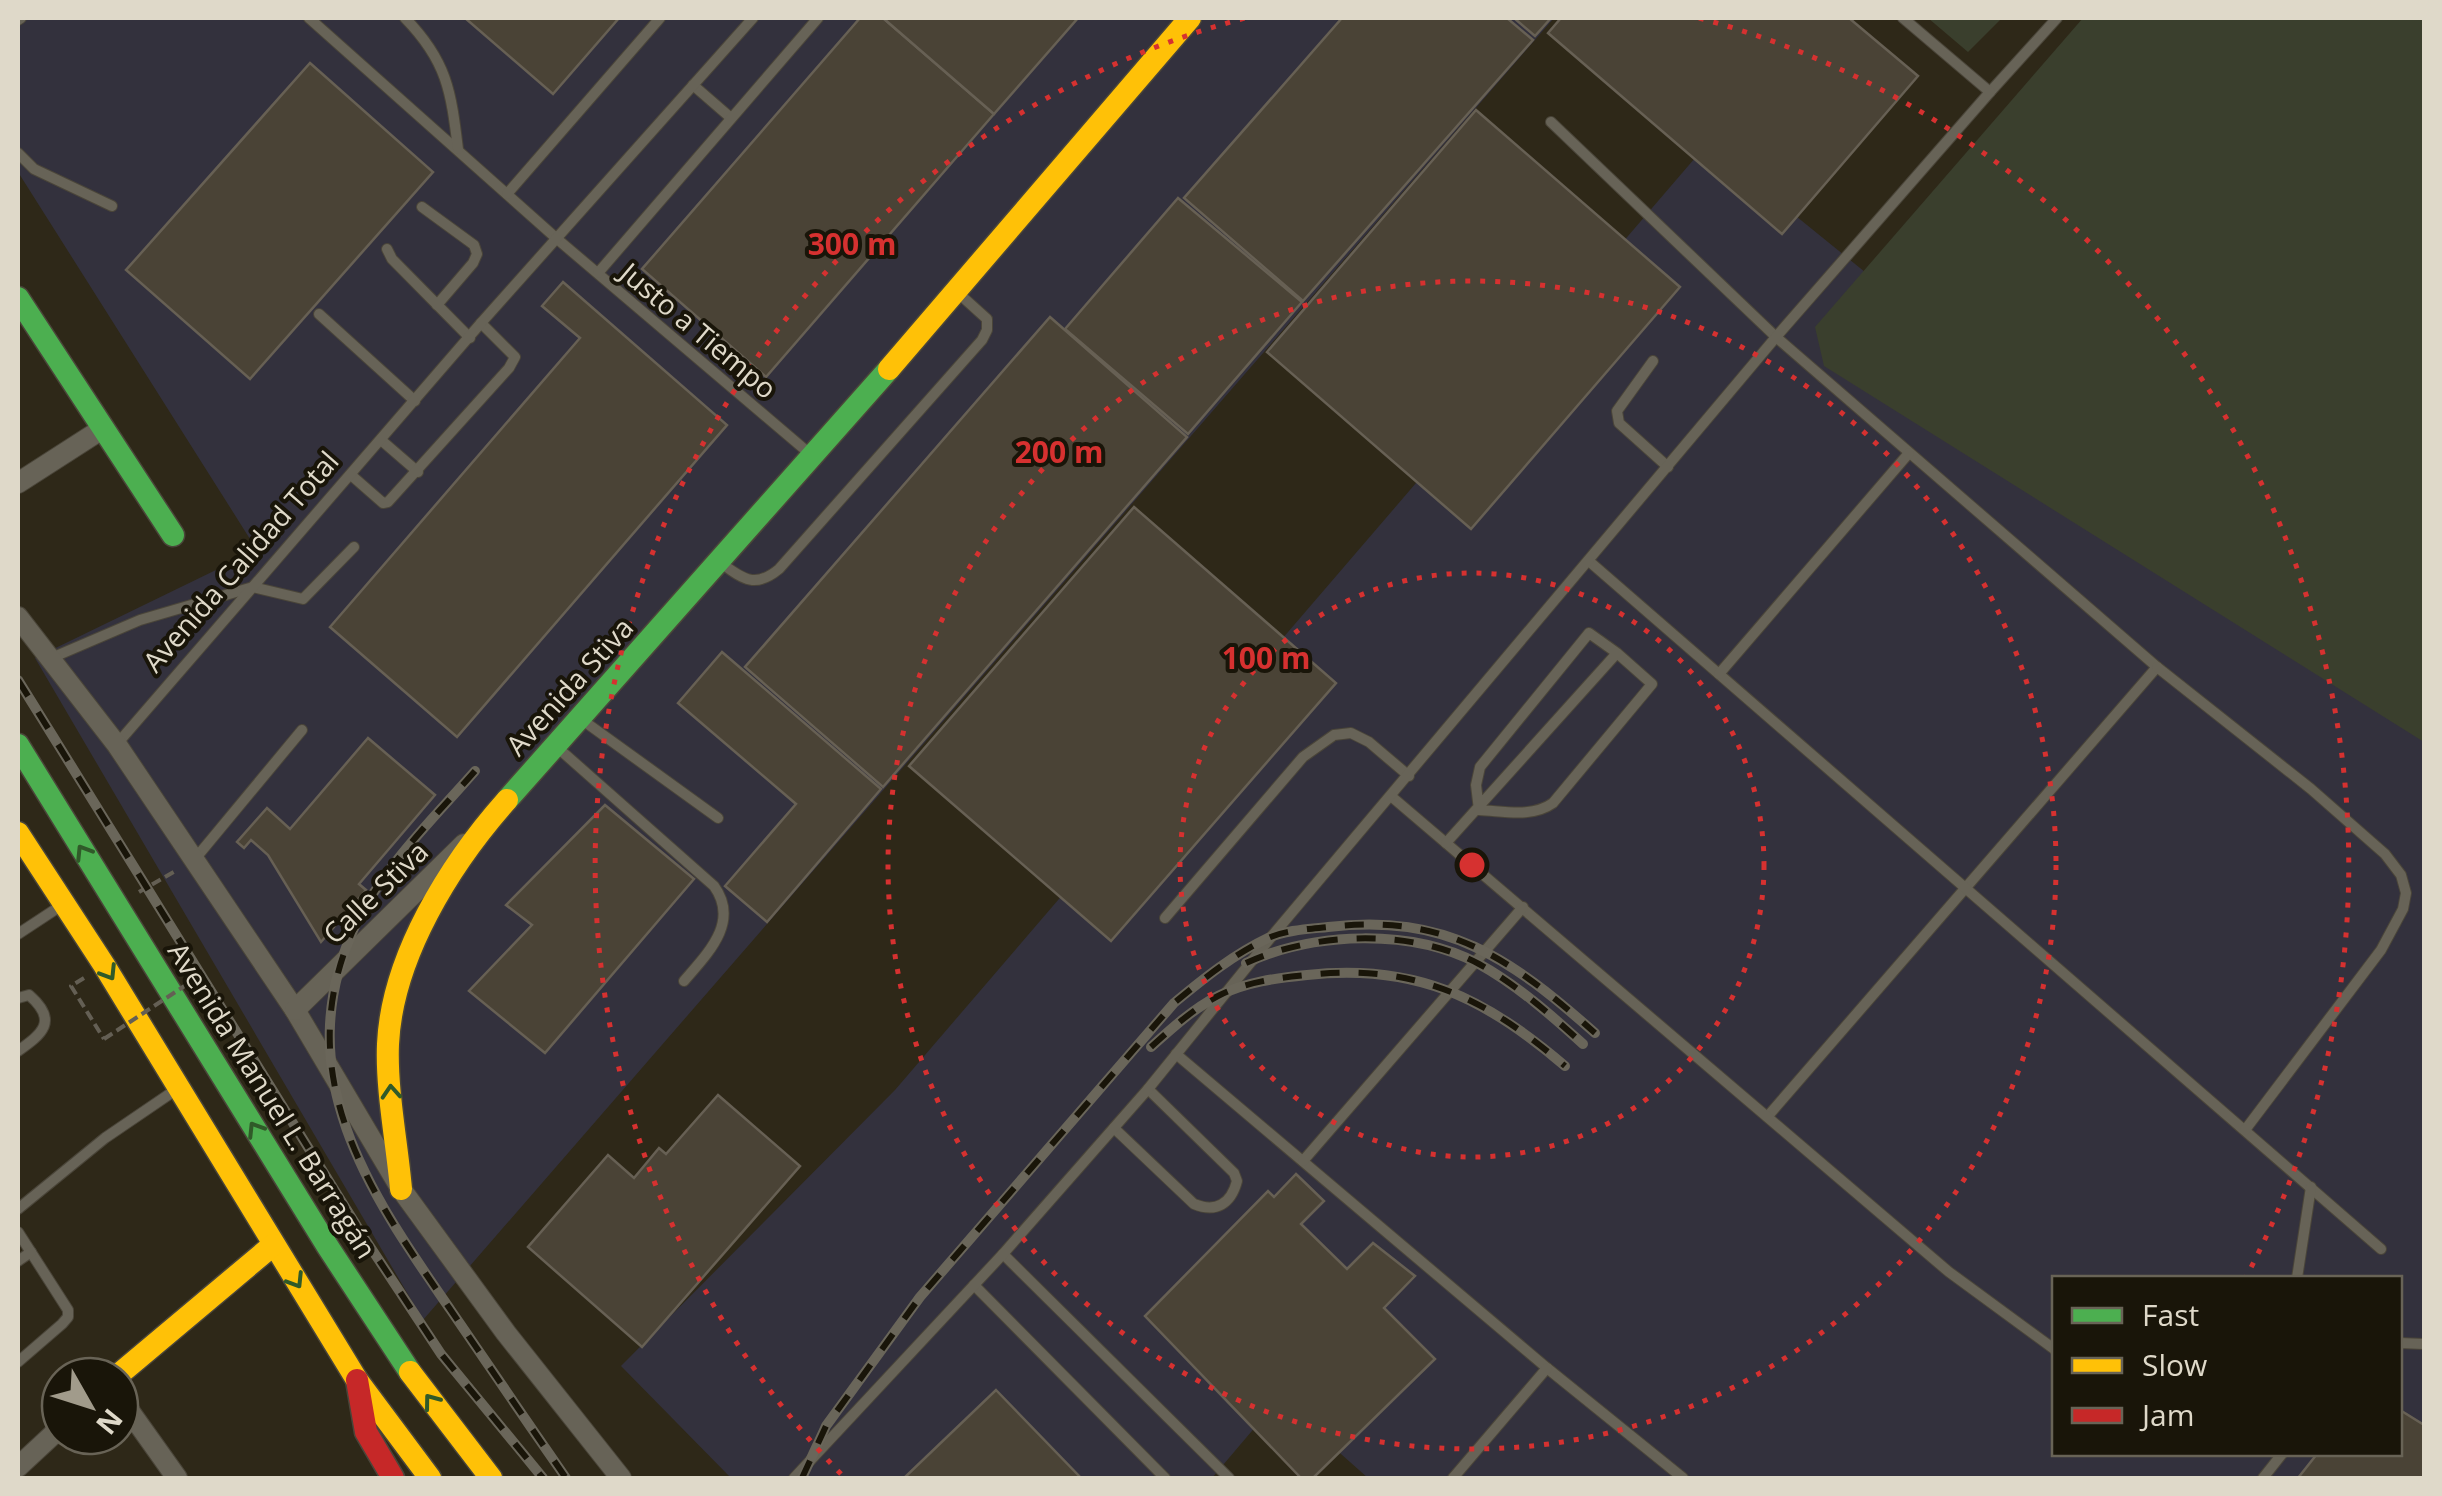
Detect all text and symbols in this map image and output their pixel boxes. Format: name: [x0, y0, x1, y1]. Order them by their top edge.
text: 300 m: [808, 223, 896, 264]
street label: Justo a Tiempo: [611, 251, 785, 407]
text: 200 m: [1015, 431, 1103, 472]
street label: Avenida Calidad Total: [134, 443, 346, 679]
street label: Avenida Stiva: [497, 609, 641, 763]
text: 100 m: [1222, 637, 1310, 678]
street label: Calle Stiva: [314, 832, 436, 952]
one-way arrow: [77, 845, 96, 863]
centre of rings: [1454, 847, 1490, 883]
street label: Avenida Manuel L. Barragán: [160, 935, 386, 1265]
one-way arrow: [97, 962, 116, 980]
one-way arrow: [381, 1084, 402, 1100]
one-way arrow: [248, 1121, 267, 1139]
one-way arrow: [283, 1270, 302, 1288]
legend: [2052, 1276, 2402, 1456]
text: Fast: [2142, 1294, 2199, 1335]
text: Slow: [2142, 1344, 2207, 1385]
north arrow: [40, 1356, 140, 1456]
one-way arrow: [426, 1394, 443, 1412]
text: Jam: [2139, 1394, 2195, 1435]
text: N: [88, 1402, 132, 1443]

